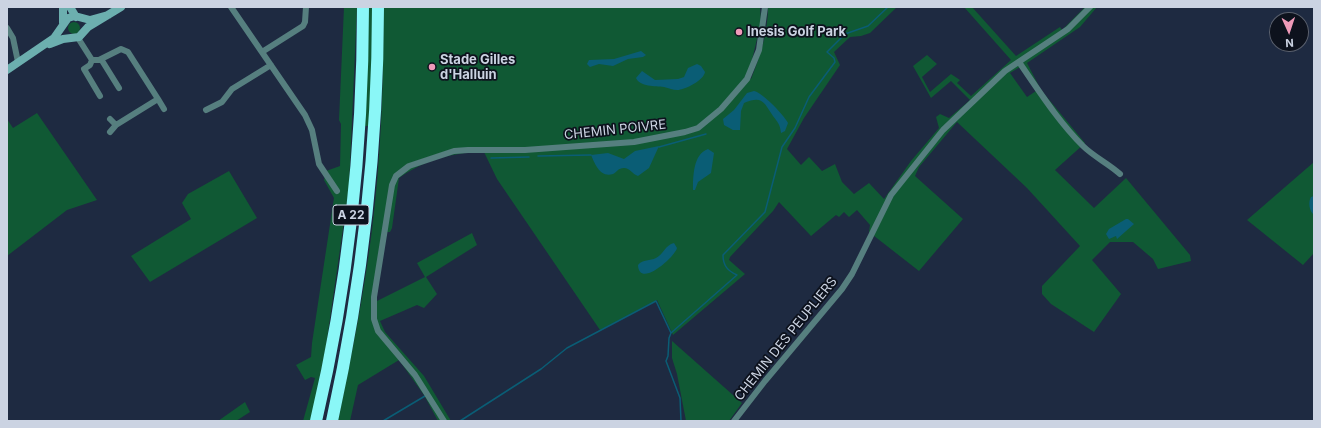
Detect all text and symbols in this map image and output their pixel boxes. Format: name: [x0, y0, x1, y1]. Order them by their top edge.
north arrow: [1269, 12, 1309, 52]
place label: Inesis Golf Park: [747, 24, 846, 40]
marker: Inesis Golf Park: [734, 27, 744, 37]
text: N: [1285, 36, 1294, 50]
place label: Stade Gilles d'Halluin: [440, 52, 515, 83]
marker: Stade Gilles d'Halluin: [427, 62, 437, 72]
street label: CHEMIN POIVRE: [563, 117, 667, 143]
road number: A 22: [333, 205, 369, 225]
street label: CHEMIN DES PEUPLIERS: [731, 274, 841, 404]

